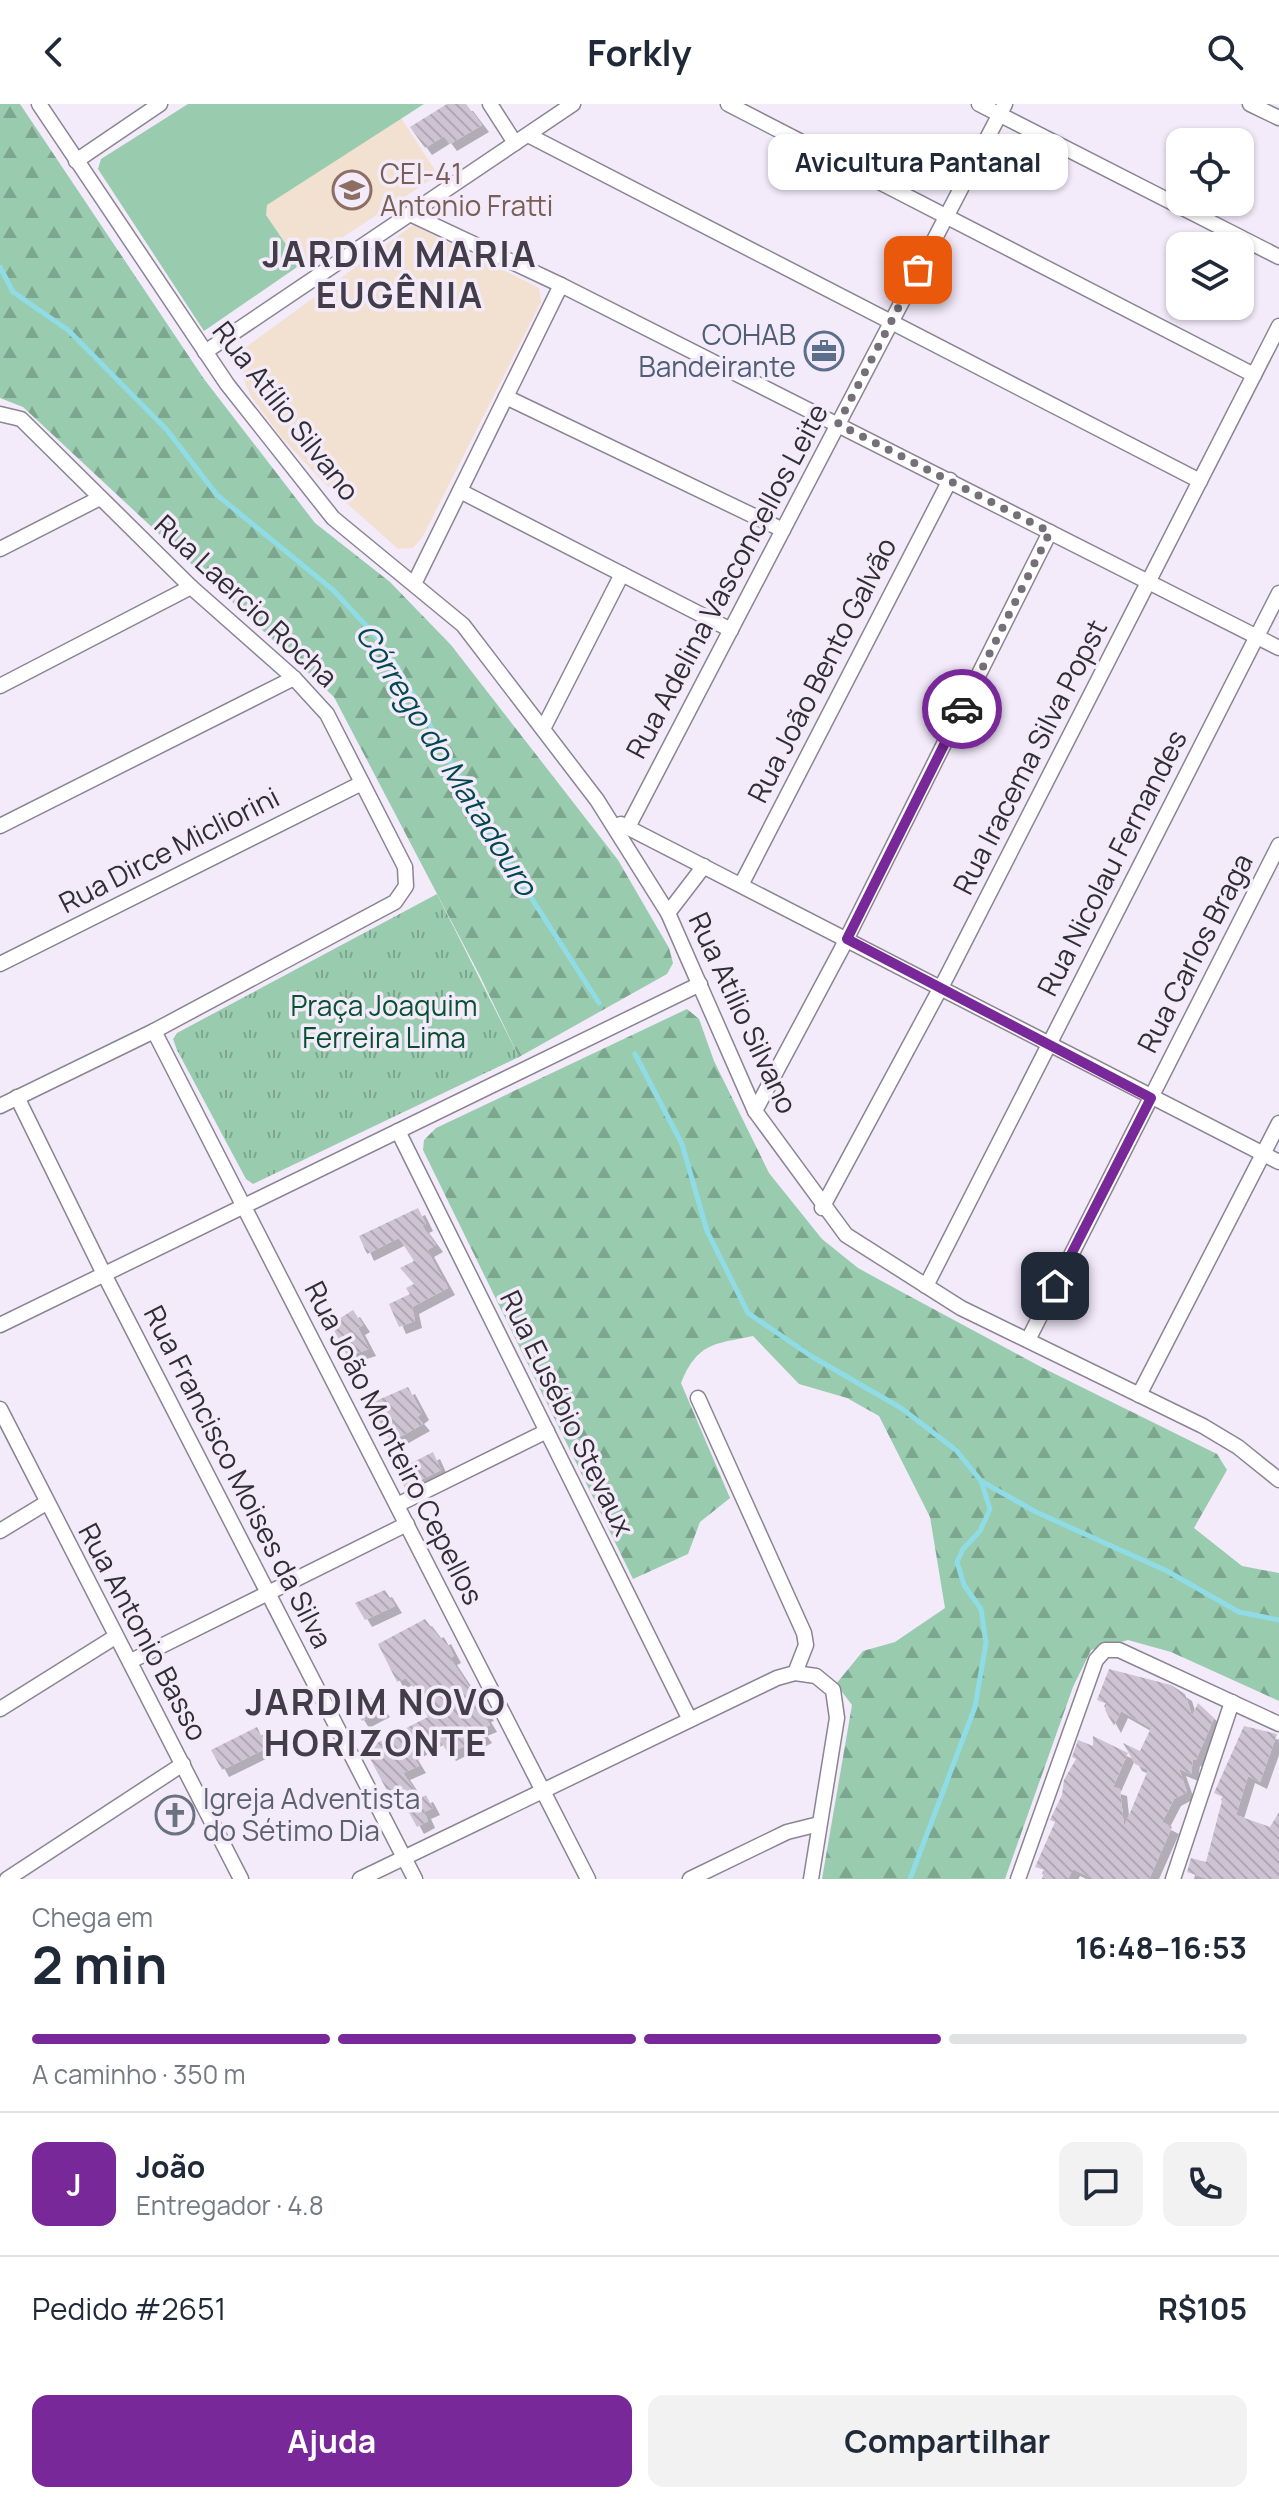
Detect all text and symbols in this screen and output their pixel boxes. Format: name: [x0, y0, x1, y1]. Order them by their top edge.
text: Forkly: [587, 28, 692, 77]
icon: back: [32, 30, 76, 74]
icon: search: [1203, 30, 1247, 74]
map controls: [1166, 128, 1254, 320]
button: locate: [1166, 128, 1254, 216]
callout: Avicultura Pantanal: [768, 134, 1068, 190]
text: Avicultura Pantanal: [795, 144, 1041, 180]
place label: CEI-41 Antonio Fratti: [380, 154, 553, 224]
school or university icon: CEI-41 Antonio Fratti: [331, 169, 373, 211]
district label: JARDIM MARIA EUGÊNIA: [262, 229, 538, 319]
button: layers: [1166, 232, 1254, 320]
pin: [884, 236, 952, 304]
icon: bag: [896, 248, 940, 292]
street label: Rua Atílio Silvano: [205, 313, 369, 508]
place label: COHAB Bandeirante: [639, 315, 796, 385]
office icon: COHAB Bandeirante: [803, 330, 845, 372]
street label: Rua Adelina Vasconcellos Leite: [616, 397, 836, 765]
street label: Rua Laercio Rocha: [147, 506, 346, 695]
street label: Rua João Bento Galvão: [738, 531, 904, 809]
street label: Rua Iracema Silva Popst: [943, 613, 1115, 900]
water label: Córrego do Matadouro: [347, 616, 549, 905]
courier: [922, 669, 1002, 749]
icon: car: [940, 687, 984, 731]
street label: Rua Nicolau Fernandes: [1028, 723, 1195, 1002]
street label: Rua Dirce Micliorini: [52, 777, 285, 921]
street label: Rua Carlos Braga: [1128, 846, 1261, 1059]
street label: Rua Atílio Silvano: [681, 906, 807, 1119]
park label: Praça Joaquim Ferreira Lima: [290, 986, 478, 1056]
pin: [1021, 1252, 1089, 1320]
icon: home: [1033, 1264, 1077, 1308]
street label: Rua João Monteiro Cepellos: [297, 1274, 493, 1611]
street label: Rua Eusébio Stevaux: [492, 1284, 644, 1542]
street label: Rua Francisco Moises da Silva: [136, 1299, 342, 1654]
street label: Rua Antonio Basso: [71, 1516, 217, 1747]
district label: JARDIM NOVO HORIZONTE: [245, 1677, 507, 1767]
place label: Igreja Adventista do Sétimo Dia: [203, 1779, 420, 1849]
church icon: Igreja Adventista do Sétimo Dia: [154, 1794, 196, 1836]
text: Chega em: [32, 1899, 153, 1935]
text: 16:48–16:53: [1075, 1927, 1247, 1968]
text: 2 min: [32, 1929, 167, 2000]
text: A caminho · 350 m: [32, 2056, 246, 2092]
button: chat: [1059, 2142, 1143, 2226]
button: phone: [1163, 2142, 1247, 2226]
text: João: [136, 2146, 205, 2187]
text: J: [66, 2164, 82, 2205]
text: Entregador · 4.8: [136, 2187, 324, 2223]
text: Pedido #2651: [32, 2288, 226, 2329]
text: R$105: [1158, 2288, 1247, 2329]
button: Ajuda: [32, 2395, 632, 2487]
button: Compartilhar: [648, 2395, 1247, 2487]

